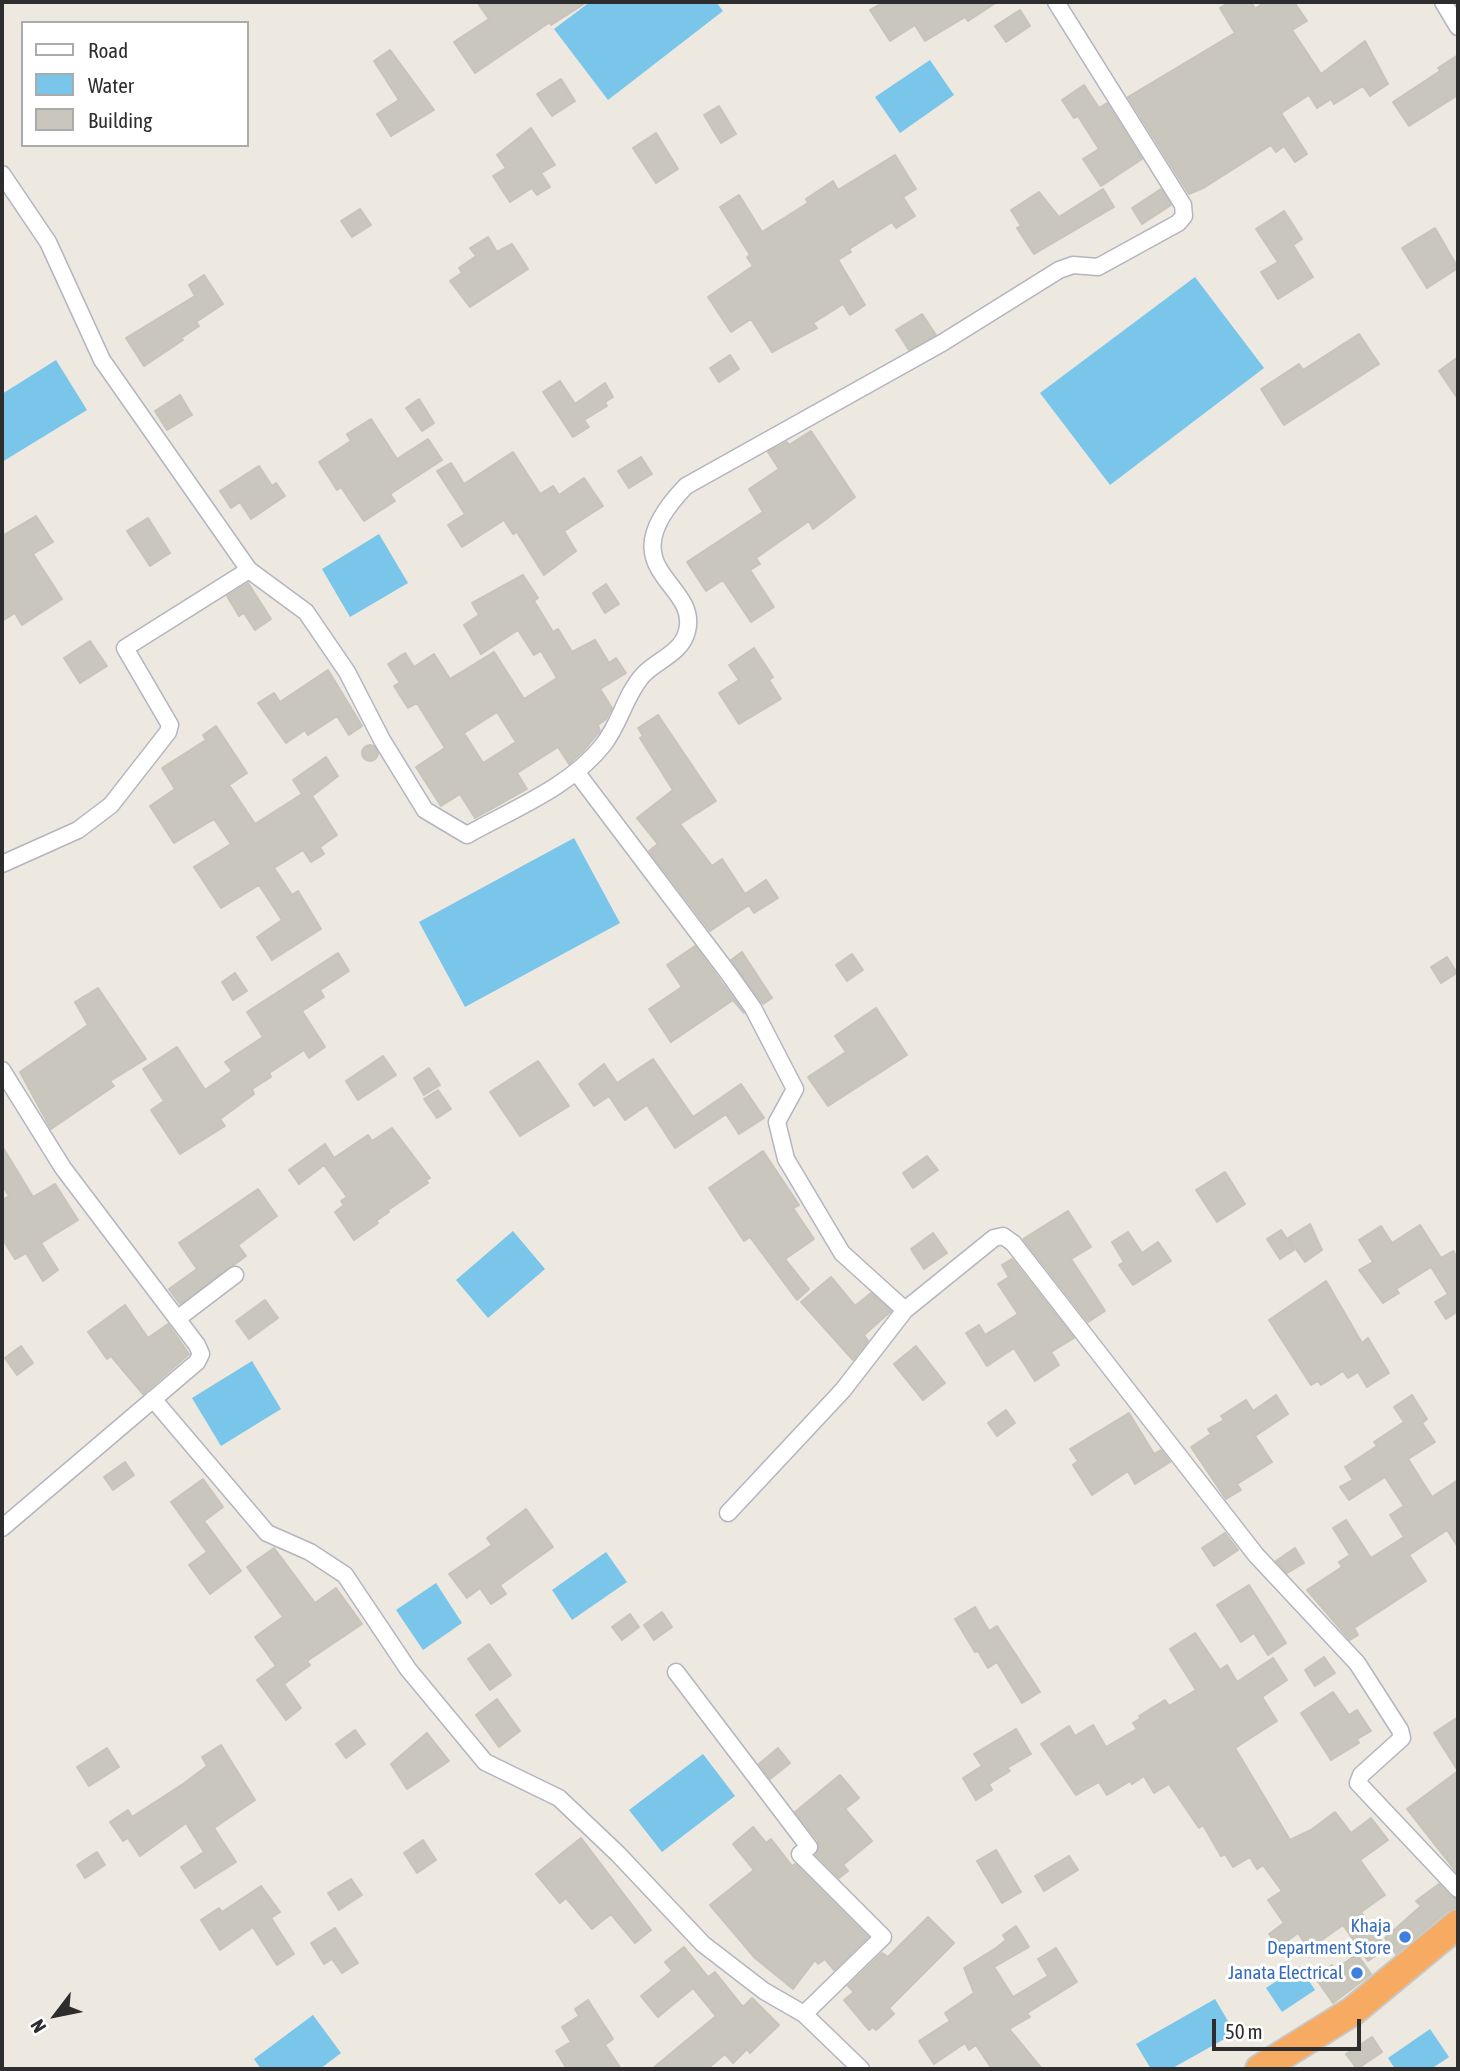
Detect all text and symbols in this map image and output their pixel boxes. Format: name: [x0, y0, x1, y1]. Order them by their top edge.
legend: [21, 21, 248, 147]
text: Road: [88, 38, 128, 62]
text: Water: [88, 73, 134, 97]
text: Building: [88, 108, 152, 132]
place label: Khaja Department Store: [1267, 1915, 1391, 1959]
marker: Khaja Department Store: [1397, 1929, 1413, 1945]
place label: Janata Electrical: [1228, 1962, 1343, 1984]
marker: Janata Electrical: [1349, 1965, 1365, 1981]
north arrow: [21, 1980, 91, 2050]
scale bar: [1215, 2004, 1364, 2048]
text: N: [26, 2016, 50, 2037]
text: 50 m: [1225, 2019, 1263, 2043]

